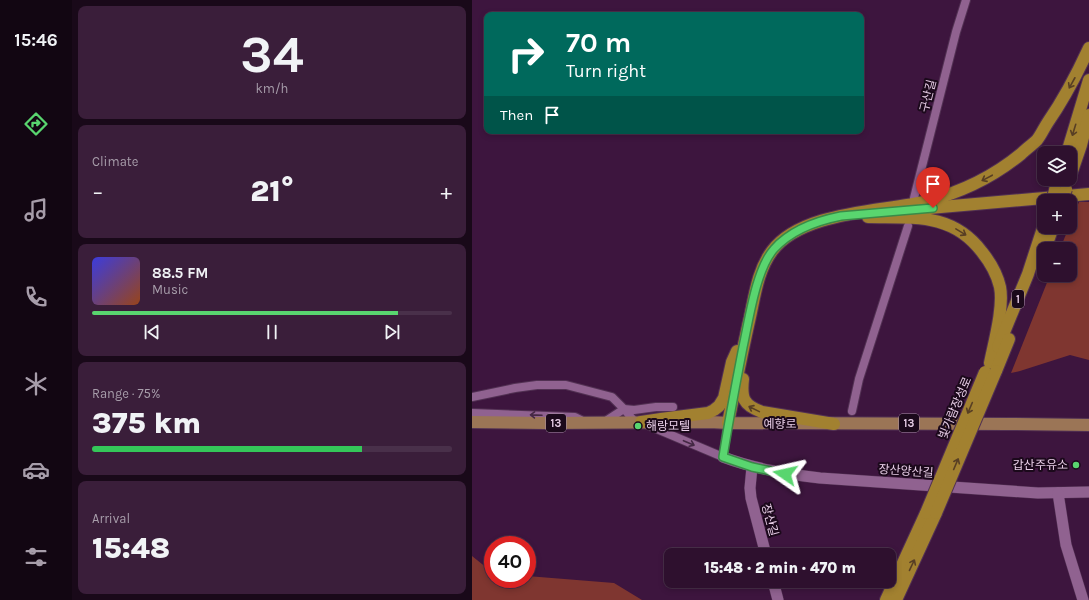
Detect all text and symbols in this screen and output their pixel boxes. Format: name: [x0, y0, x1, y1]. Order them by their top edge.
text: 34: [240, 24, 304, 85]
text: 70 m: [566, 26, 631, 59]
icon: right: [500, 28, 552, 80]
text: 15:46: [14, 29, 58, 51]
text: Turn right: [566, 60, 646, 82]
one-way arrow: [1068, 77, 1075, 89]
street label: 구산길: [917, 78, 939, 114]
text: km/h: [256, 81, 288, 96]
icon: arrive: [541, 104, 563, 126]
text: Then: [500, 106, 533, 124]
icon: directions: [22, 110, 50, 138]
one-way arrow: [1070, 123, 1077, 136]
map controls: [1037, 146, 1077, 282]
button: layers: [1037, 146, 1077, 186]
text: Climate: [92, 154, 138, 169]
pin: [916, 167, 950, 208]
text: 21°: [250, 173, 294, 209]
icon: arrive: [922, 173, 944, 195]
one-way arrow: [981, 175, 993, 182]
text: −: [92, 179, 104, 205]
text: +: [440, 179, 452, 205]
button: +: [1037, 194, 1077, 234]
icon: music: [22, 196, 50, 224]
one-way arrow: [955, 228, 966, 236]
button: −: [1037, 242, 1077, 282]
text: 88.5 FM: [152, 264, 208, 282]
text: Music: [152, 282, 188, 297]
icon: phone: [22, 283, 50, 311]
road number: 1: [1012, 290, 1024, 308]
icon: previous: [141, 321, 163, 343]
icon: pause: [261, 321, 283, 343]
icon: next: [381, 321, 403, 343]
icon: climate: [22, 370, 50, 398]
street label: 빛가람장성로: [936, 375, 974, 441]
text: Range · 75%: [92, 386, 160, 401]
one-way arrow: [966, 401, 973, 413]
text: 375 km: [92, 405, 201, 441]
one-way arrow: [749, 405, 761, 412]
one-way arrow: [530, 411, 543, 419]
road number: 13: [546, 414, 566, 432]
road number: 13: [899, 414, 919, 432]
street label: 예향로: [763, 417, 797, 431]
place label: 해랑모텔: [646, 419, 690, 433]
marker: 해랑모텔: [633, 421, 643, 431]
one-way arrow: [683, 440, 695, 447]
position arrow: [764, 453, 806, 495]
icon: car: [22, 456, 50, 484]
place label: 갑산주유소: [1013, 458, 1068, 472]
one-way arrow: [953, 459, 961, 471]
marker: 갑산주유소: [1071, 460, 1081, 470]
street label: 장산양산길: [878, 462, 934, 480]
street label: 장산길: [759, 502, 781, 538]
text: Arrival: [92, 511, 130, 526]
text: 15:48: [92, 530, 170, 566]
speed limit sign: 40: [484, 536, 536, 588]
icon: filters: [22, 543, 50, 571]
text: 15:48 · 2 min · 470 m: [704, 559, 856, 577]
one-way arrow: [909, 559, 916, 571]

